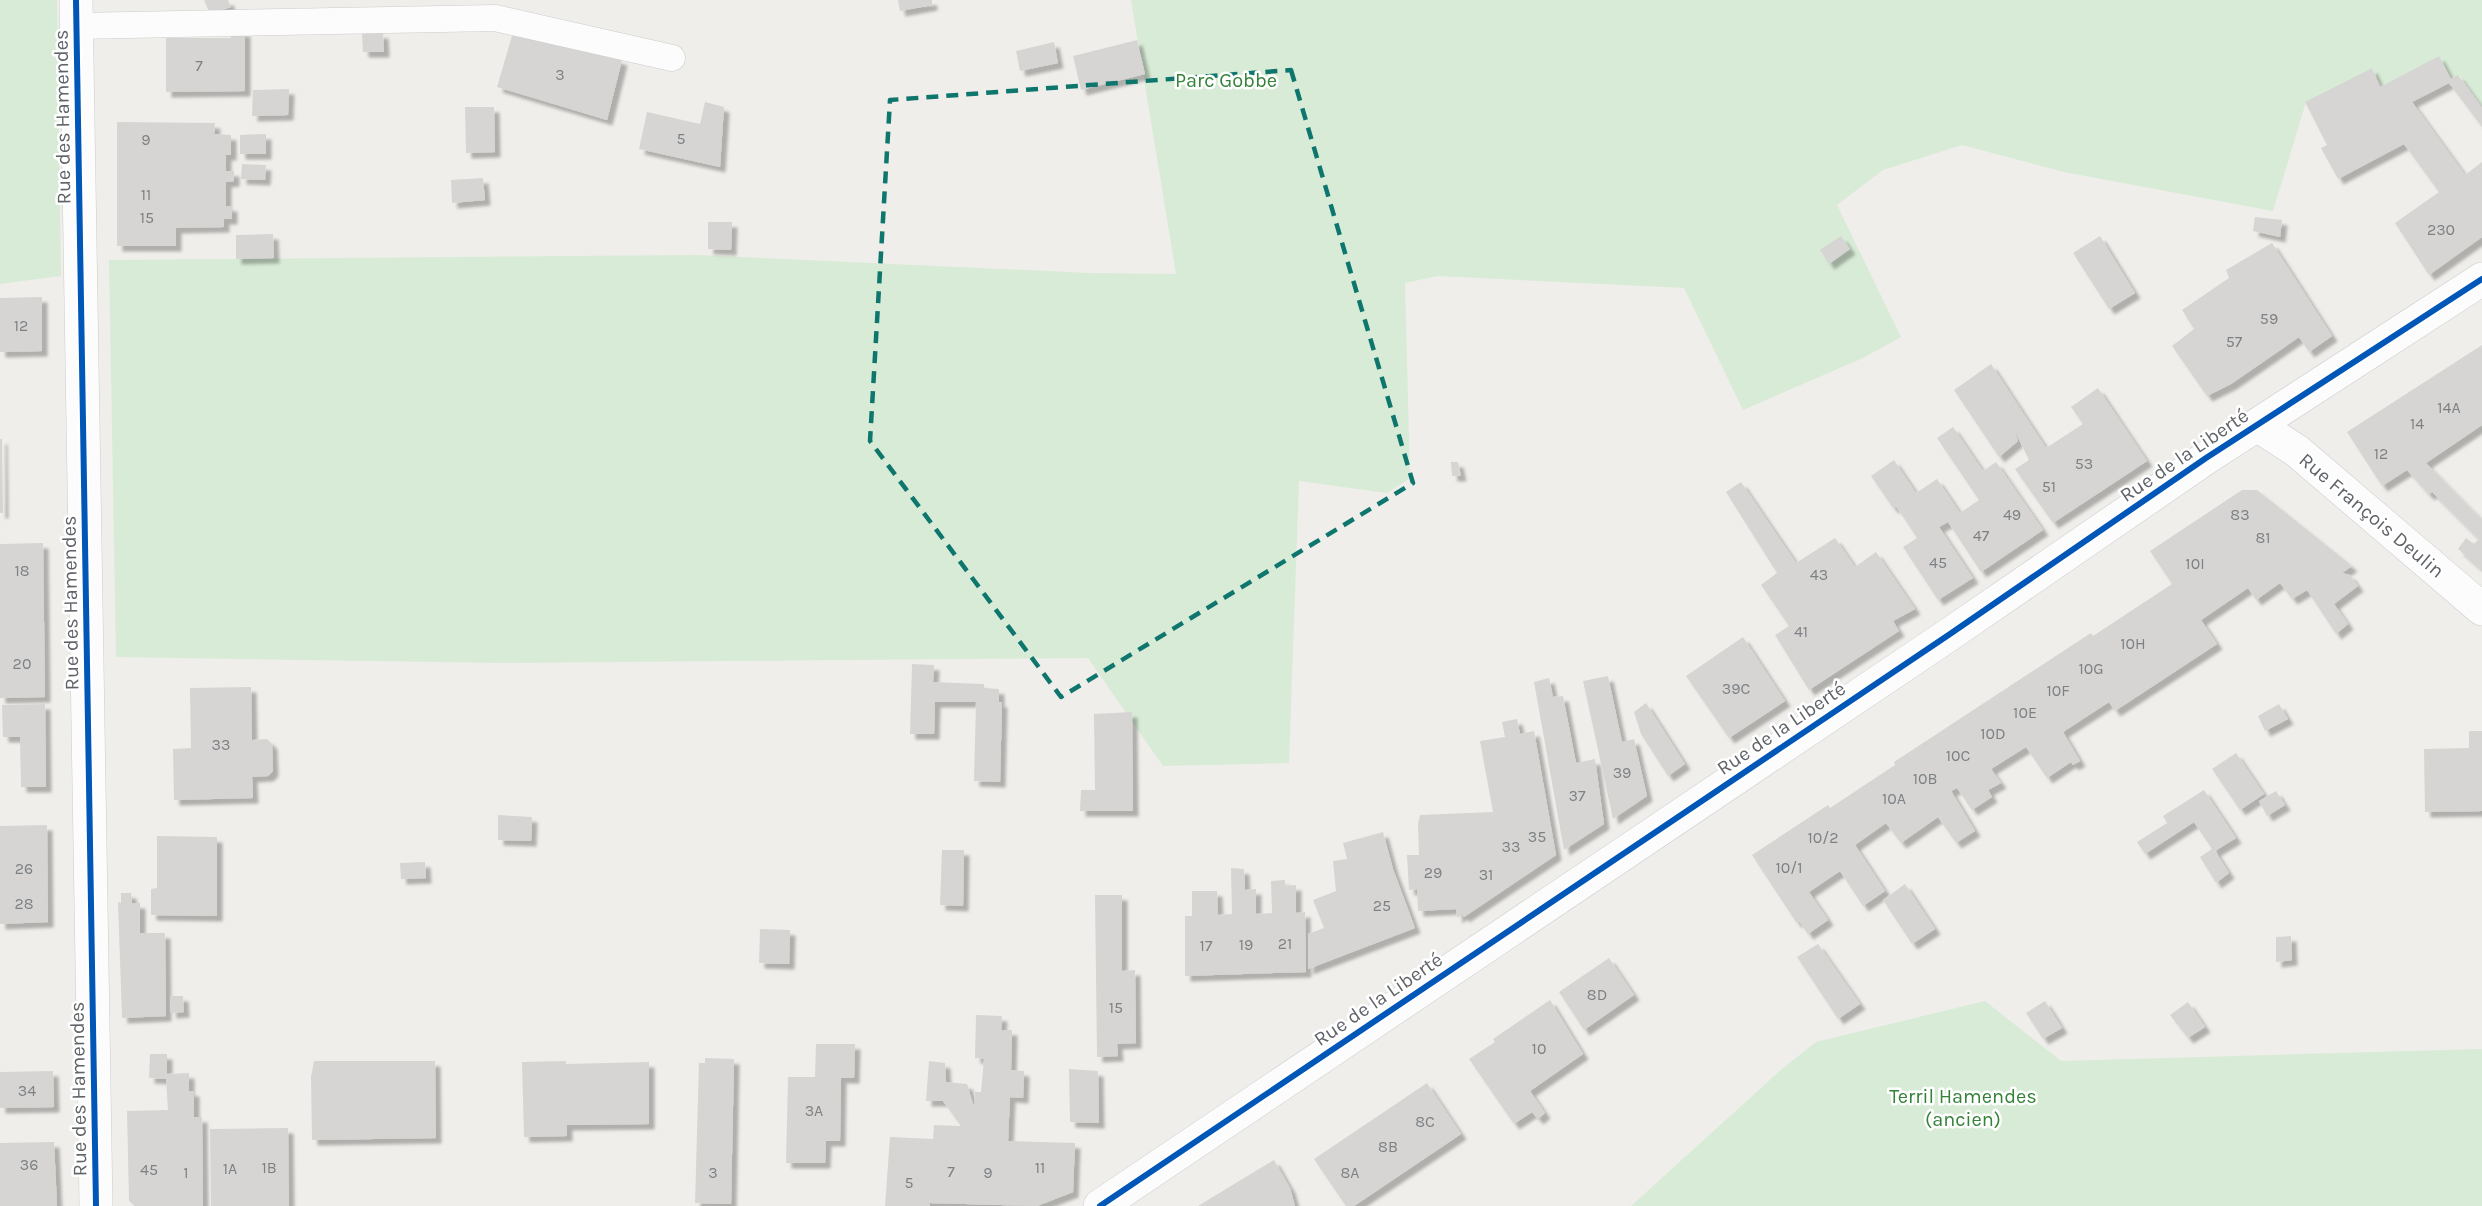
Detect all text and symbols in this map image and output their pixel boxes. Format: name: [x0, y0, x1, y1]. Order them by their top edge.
street label: Rue des Hamendes: [49, 29, 76, 205]
house number: 7: [195, 56, 203, 75]
house number: 3: [555, 65, 565, 84]
park label: Parc Gobbe: [1175, 69, 1277, 92]
house number: 5: [676, 129, 686, 148]
house number: 9: [141, 130, 151, 149]
house number: 11: [141, 185, 151, 204]
house number: 15: [140, 208, 154, 227]
house number: 230: [2427, 220, 2455, 239]
house number: 59: [2260, 309, 2278, 328]
house number: 12: [14, 316, 28, 335]
house number: 57: [2226, 332, 2243, 351]
house number: 14A: [2437, 398, 2461, 417]
street label: Rue de la Liberté: [2116, 404, 2253, 507]
house number: 14: [2410, 414, 2424, 433]
house number: 12: [2374, 444, 2388, 463]
street label: Rue François Deulin: [2295, 448, 2449, 583]
house number: 53: [2075, 454, 2093, 473]
house number: 51: [2042, 477, 2056, 496]
house number: 49: [2003, 505, 2021, 524]
house number: 83: [2230, 505, 2250, 524]
street label: Rue des Hamendes: [57, 515, 84, 691]
house number: 47: [1973, 526, 1990, 545]
house number: 81: [2255, 528, 2271, 547]
house number: 45: [1929, 553, 1947, 572]
house number: 10I: [2185, 554, 2205, 573]
house number: 18: [14, 561, 30, 580]
house number: 43: [1810, 565, 1828, 584]
house number: 41: [1794, 622, 1808, 641]
house number: 10H: [2120, 634, 2146, 653]
house number: 20: [13, 654, 31, 673]
house number: 10G: [2078, 659, 2104, 678]
street label: Rue de la Liberté: [1713, 677, 1850, 780]
house number: 39C: [1722, 679, 1750, 698]
house number: 10F: [2046, 681, 2070, 700]
house number: 10E: [2013, 703, 2037, 722]
house number: 10D: [1980, 724, 2006, 743]
house number: 33: [212, 735, 230, 754]
house number: 10C: [1946, 746, 1970, 765]
house number: 39: [1613, 763, 1631, 782]
house number: 10B: [1913, 769, 1937, 788]
house number: 37: [1569, 786, 1586, 805]
house number: 10A: [1882, 789, 1906, 808]
house number: 35: [1528, 827, 1546, 846]
house number: 10/2: [1808, 828, 1838, 847]
house number: 33: [1502, 837, 1520, 856]
house number: 10/1: [1776, 858, 1802, 877]
house number: 26: [15, 859, 33, 878]
house number: 29: [1424, 863, 1442, 882]
house number: 31: [1479, 865, 1493, 884]
house number: 28: [14, 894, 34, 913]
house number: 25: [1373, 896, 1391, 915]
house number: 21: [1278, 934, 1292, 953]
house number: 19: [1239, 935, 1253, 954]
house number: 17: [1200, 936, 1213, 955]
street label: Rue de la Liberté: [1310, 948, 1447, 1051]
house number: 8D: [1587, 985, 1607, 1004]
house number: 15: [1109, 998, 1123, 1017]
street label: Rue des Hamendes: [65, 1001, 92, 1177]
house number: 10: [1532, 1039, 1546, 1058]
house number: 34: [18, 1081, 36, 1100]
park label: Terril Hamendes (ancien): [1889, 1085, 2037, 1131]
house number: 3A: [805, 1101, 823, 1120]
house number: 8C: [1415, 1112, 1435, 1131]
house number: 8B: [1378, 1137, 1398, 1156]
house number: 36: [20, 1155, 38, 1174]
house number: 1B: [261, 1158, 277, 1177]
house number: 11: [1035, 1158, 1045, 1177]
house number: 1A: [223, 1159, 237, 1178]
house number: 45: [140, 1160, 158, 1179]
house number: 7: [947, 1162, 955, 1181]
house number: 1: [183, 1163, 189, 1182]
house number: 3: [708, 1163, 718, 1182]
house number: 9: [983, 1163, 993, 1182]
house number: 8A: [1340, 1163, 1360, 1182]
house number: 5: [904, 1173, 914, 1192]

